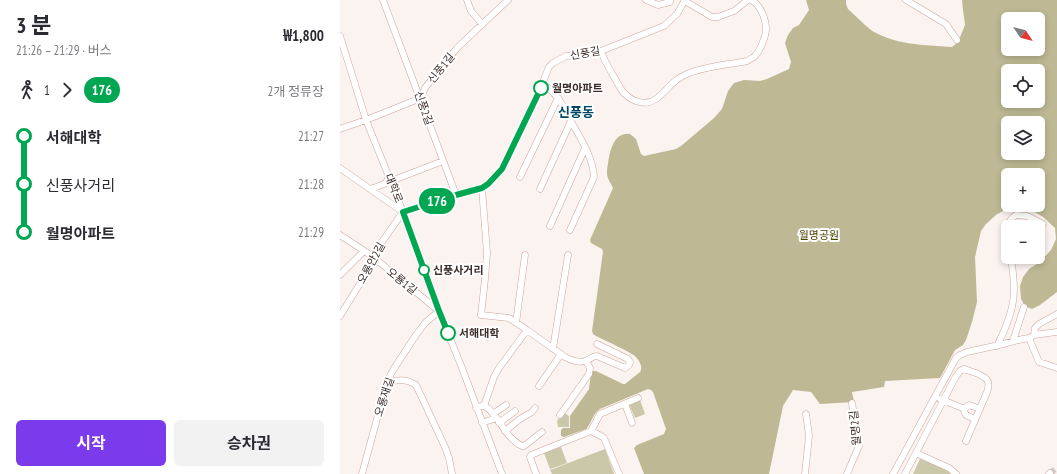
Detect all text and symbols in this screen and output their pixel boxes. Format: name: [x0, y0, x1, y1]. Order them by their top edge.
text: 3 분: [16, 11, 51, 39]
north arrow: [1001, 12, 1045, 56]
map controls: [1001, 12, 1045, 264]
text: ₩1,800: [283, 26, 324, 45]
text: 21:26 – 21:29 · 버스: [16, 42, 112, 59]
street label: 신풍길: [569, 43, 601, 63]
street label: 신풍1길: [424, 50, 458, 86]
button: locate: [1001, 64, 1045, 108]
icon: walk: [16, 79, 38, 101]
icon: forward: [56, 79, 78, 101]
marker: 월명아파트: [533, 80, 549, 96]
text: 176: [92, 81, 112, 99]
place label: 월명아파트: [552, 81, 603, 95]
text: 1: [44, 82, 50, 99]
text: 2개 정류장: [268, 83, 324, 100]
street label: 신풍2길: [411, 89, 437, 127]
district label: 신풍동: [558, 104, 594, 121]
button: layers: [1001, 116, 1045, 160]
text: 서해대학: [46, 128, 101, 147]
text: 21:27: [298, 128, 324, 145]
button: +: [1001, 168, 1045, 212]
street label: 대학로: [382, 171, 406, 205]
text: 신풍사거리: [46, 176, 115, 195]
text: 21:28: [298, 176, 324, 193]
line badge: 176: [414, 188, 460, 214]
text: 176: [427, 192, 447, 210]
button: −: [1001, 220, 1045, 264]
text: 월명아파트: [46, 224, 115, 243]
text: 21:29: [298, 224, 324, 241]
park label: 월명공원: [799, 228, 839, 242]
street label: 오룡안2길: [354, 240, 388, 286]
place label: 신풍사거리: [433, 263, 484, 277]
street label: 오룡1길: [384, 264, 420, 298]
marker: 신풍사거리: [418, 264, 430, 276]
marker: 서해대학: [440, 325, 456, 341]
place label: 서해대학: [459, 326, 499, 340]
street label: 오룡재길: [371, 376, 397, 418]
street label: 월명2길: [846, 410, 864, 446]
button: 시작: [16, 420, 166, 466]
button: 승차권: [174, 420, 324, 466]

